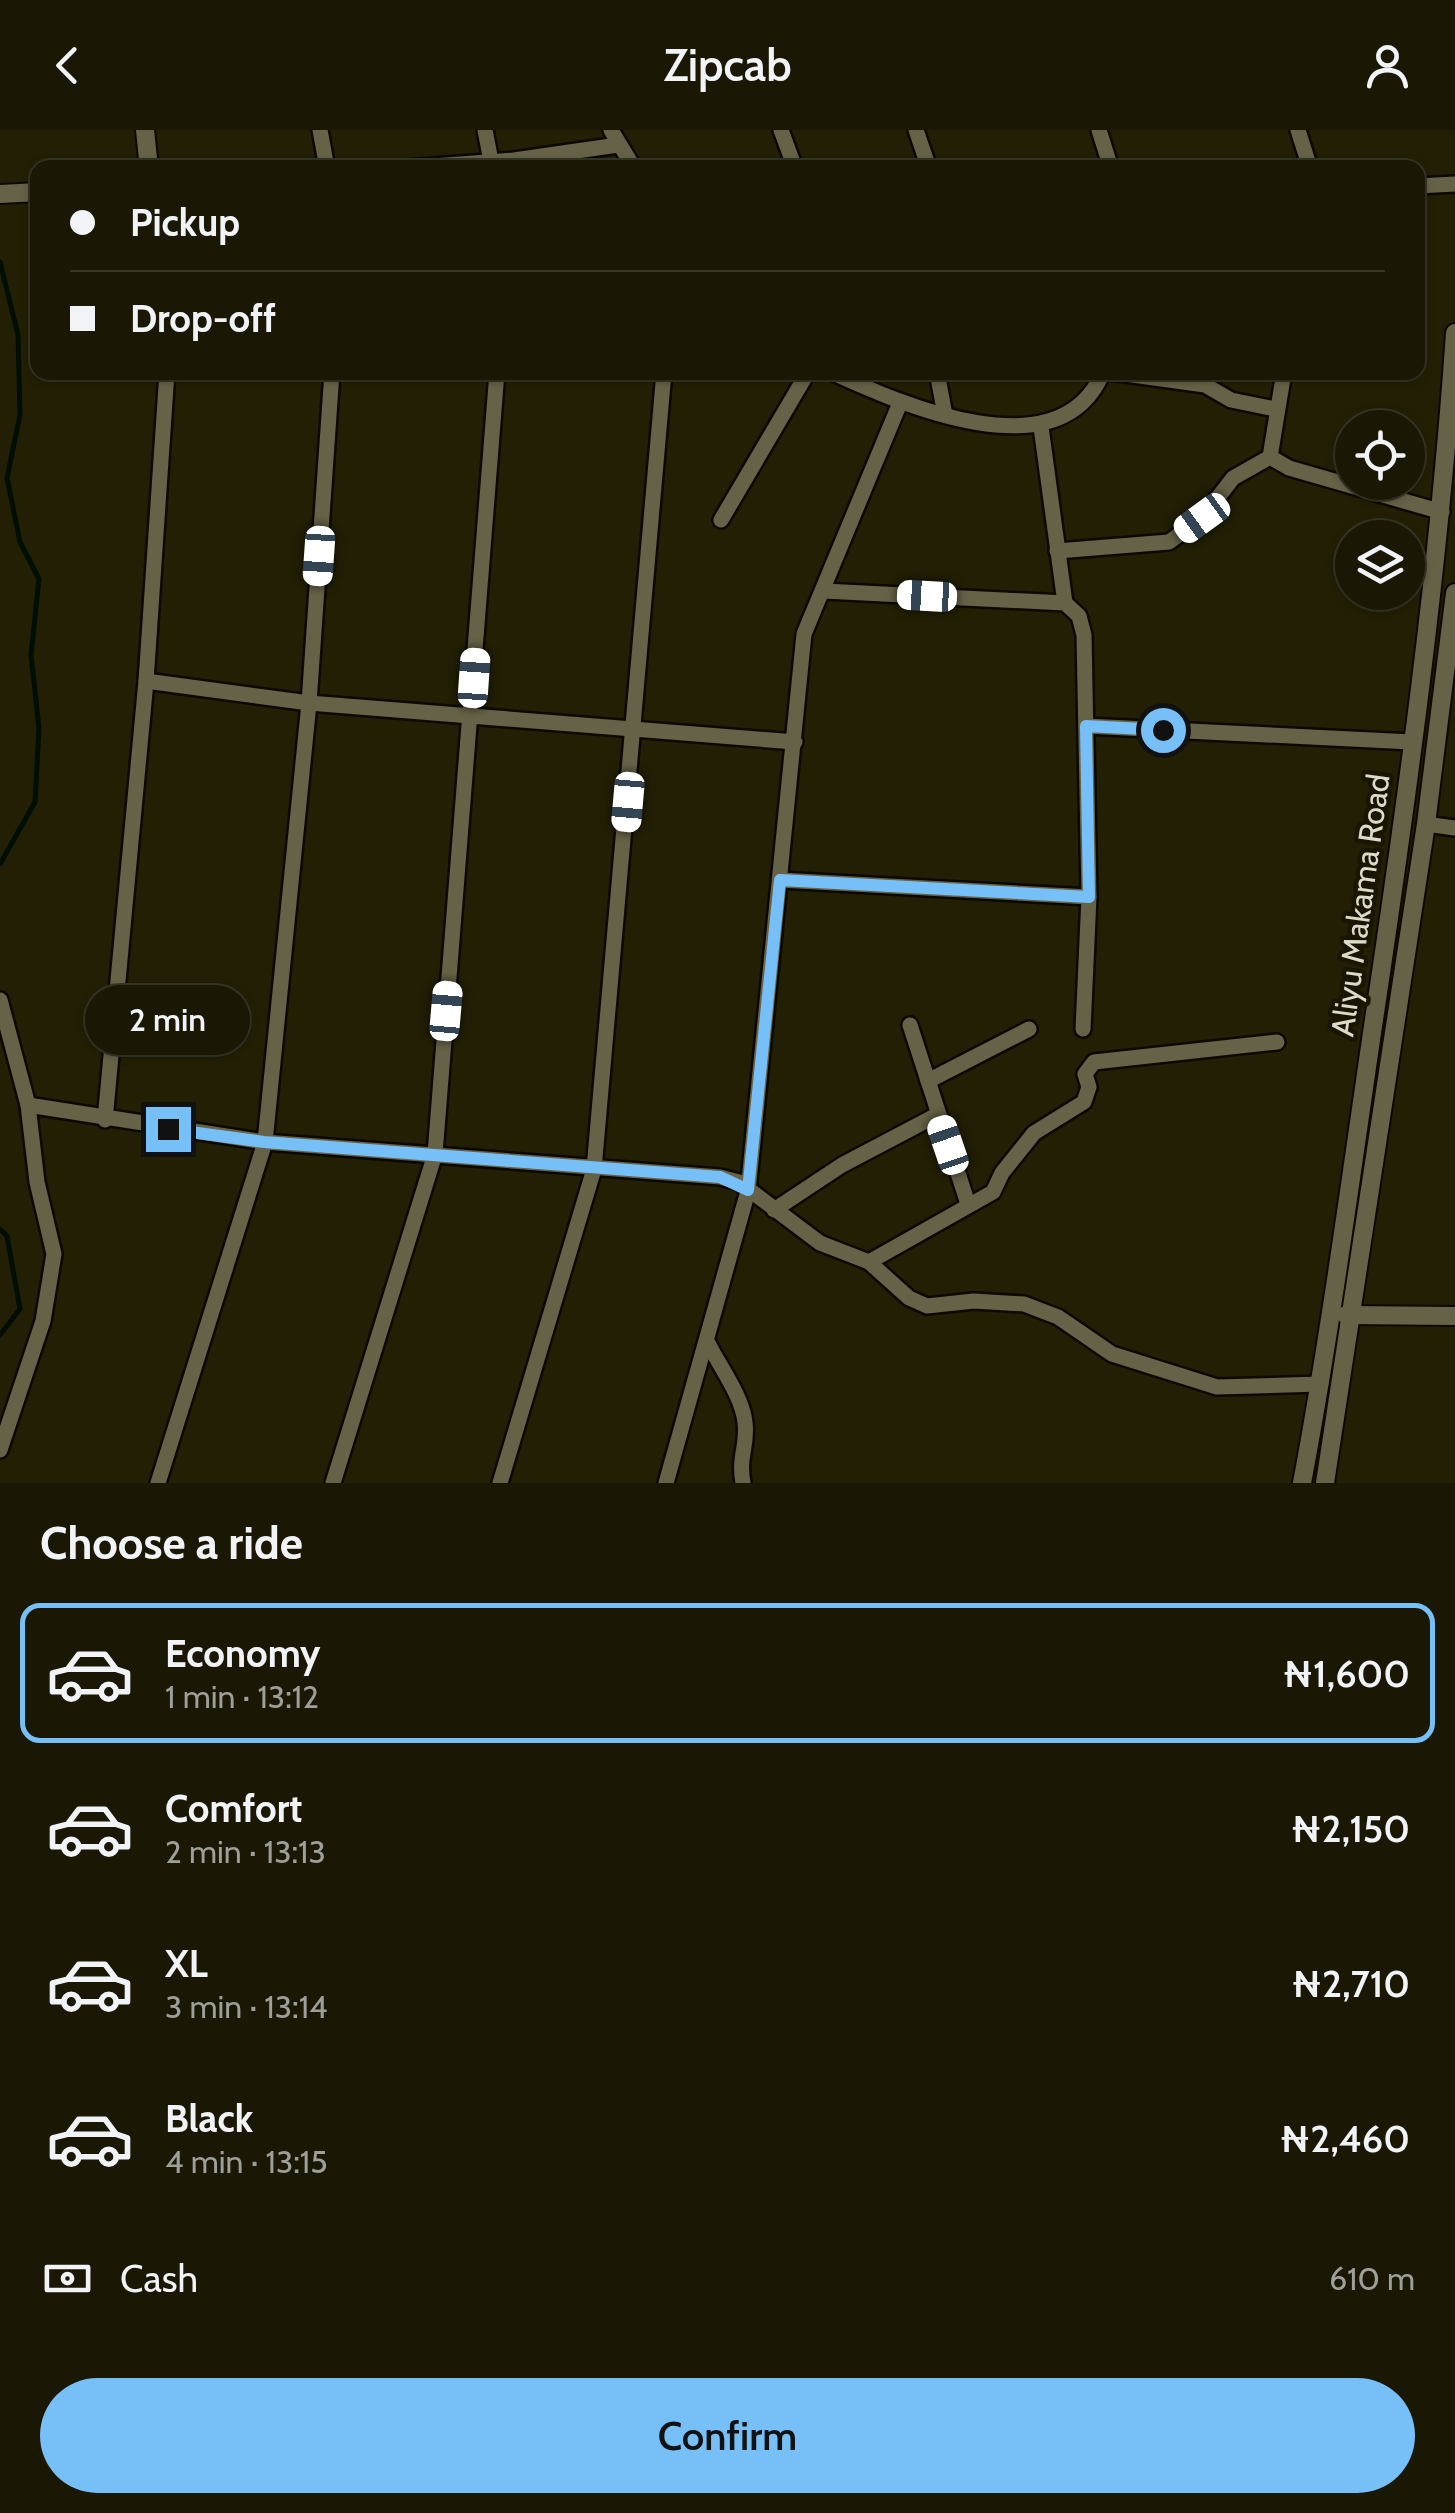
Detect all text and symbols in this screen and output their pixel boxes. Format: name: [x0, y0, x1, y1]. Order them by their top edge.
icon: back: [40, 38, 95, 93]
text: Zipcab: [663, 38, 792, 92]
icon: person: [1360, 38, 1415, 93]
text: Pickup: [130, 199, 240, 246]
text: Drop-off: [130, 295, 276, 342]
map controls: [1335, 410, 1425, 610]
button: locate: [1335, 410, 1425, 500]
car: [1169, 488, 1235, 548]
button: layers: [1335, 520, 1425, 610]
car: [302, 525, 336, 587]
car: [896, 579, 958, 613]
car: [457, 647, 491, 709]
route start: [1141, 708, 1186, 753]
car: [610, 771, 646, 833]
street label: Aliyu Makama Road: [1322, 771, 1398, 1039]
car: [428, 980, 464, 1042]
callout: 2 min: [86, 984, 250, 1054]
text: 2 min: [129, 1000, 206, 1039]
route end: [146, 1107, 191, 1152]
car: [924, 1112, 972, 1178]
text: Choose a ride: [40, 1516, 303, 1570]
icon: car: [45, 1628, 135, 1718]
text: Economy: [165, 1630, 320, 1677]
text: ₦1,600: [1282, 1650, 1410, 1697]
text: 1 min · 13:12: [165, 1677, 319, 1716]
icon: car: [45, 1783, 135, 1873]
text: Comfort: [165, 1785, 302, 1832]
text: ₦2,150: [1291, 1805, 1410, 1852]
text: 2 min · 13:13: [165, 1832, 326, 1871]
icon: car: [45, 1938, 135, 2028]
text: XL: [165, 1940, 208, 1987]
text: ₦2,710: [1291, 1960, 1410, 2007]
text: 3 min · 13:14: [165, 1987, 328, 2026]
icon: car: [45, 2093, 135, 2183]
text: Black: [165, 2095, 253, 2142]
text: ₦2,460: [1279, 2115, 1410, 2162]
text: 4 min · 13:15: [165, 2142, 328, 2181]
icon: cash: [40, 2251, 95, 2306]
text: Cash: [120, 2255, 198, 2302]
text: 610 m: [1329, 2259, 1415, 2298]
button: Confirm: [40, 2378, 1415, 2493]

